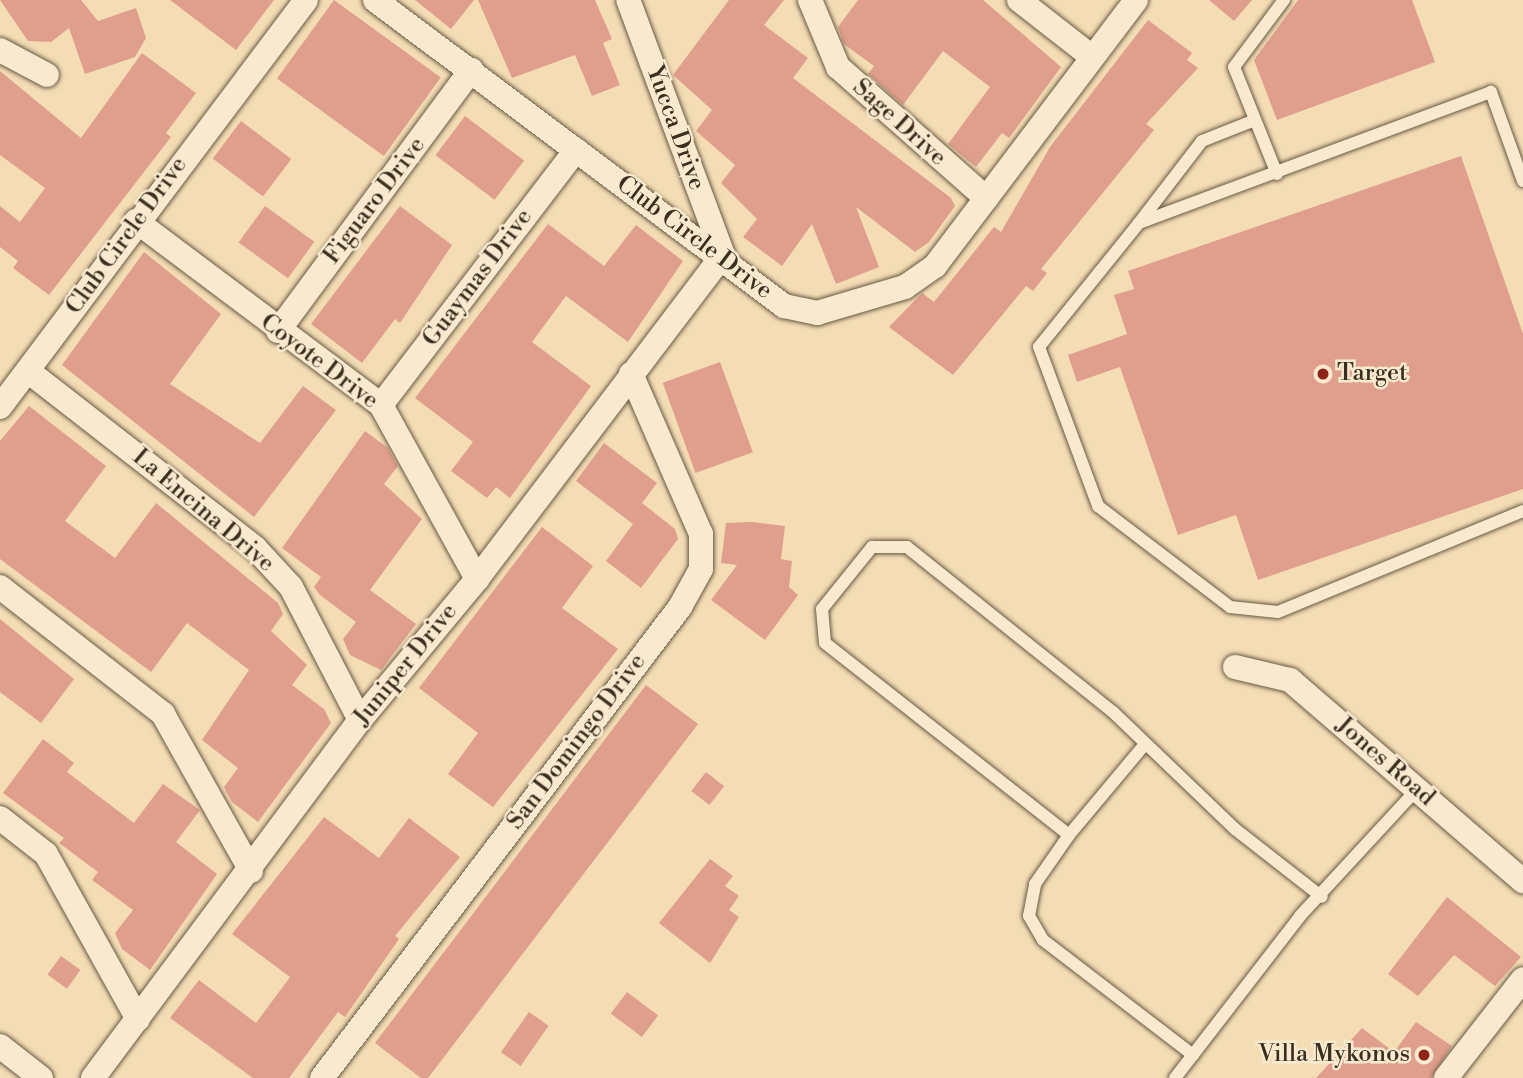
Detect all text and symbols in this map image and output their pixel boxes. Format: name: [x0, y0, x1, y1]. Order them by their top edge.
street label: Yucca Drive: [639, 62, 711, 194]
street label: Sage Drive: [846, 73, 952, 173]
street label: Figuaro Drive: [318, 132, 432, 270]
street label: Club Circle Drive: [60, 152, 194, 320]
street label: Club Circle Drive: [610, 170, 778, 306]
street label: Guaymas Drive: [417, 204, 539, 352]
street label: Coyote Drive: [254, 308, 384, 416]
place label: Target: [1337, 360, 1408, 388]
marker: Target: [1315, 366, 1331, 382]
street label: La Encina Drive: [126, 443, 280, 579]
street label: Juniper Drive: [348, 598, 464, 732]
street label: San Domingo Drive: [502, 648, 652, 836]
street label: Jones Road: [1330, 711, 1440, 813]
place label: Villa Mykonos: [1258, 1041, 1410, 1069]
marker: Villa Mykonos: [1416, 1047, 1432, 1063]

